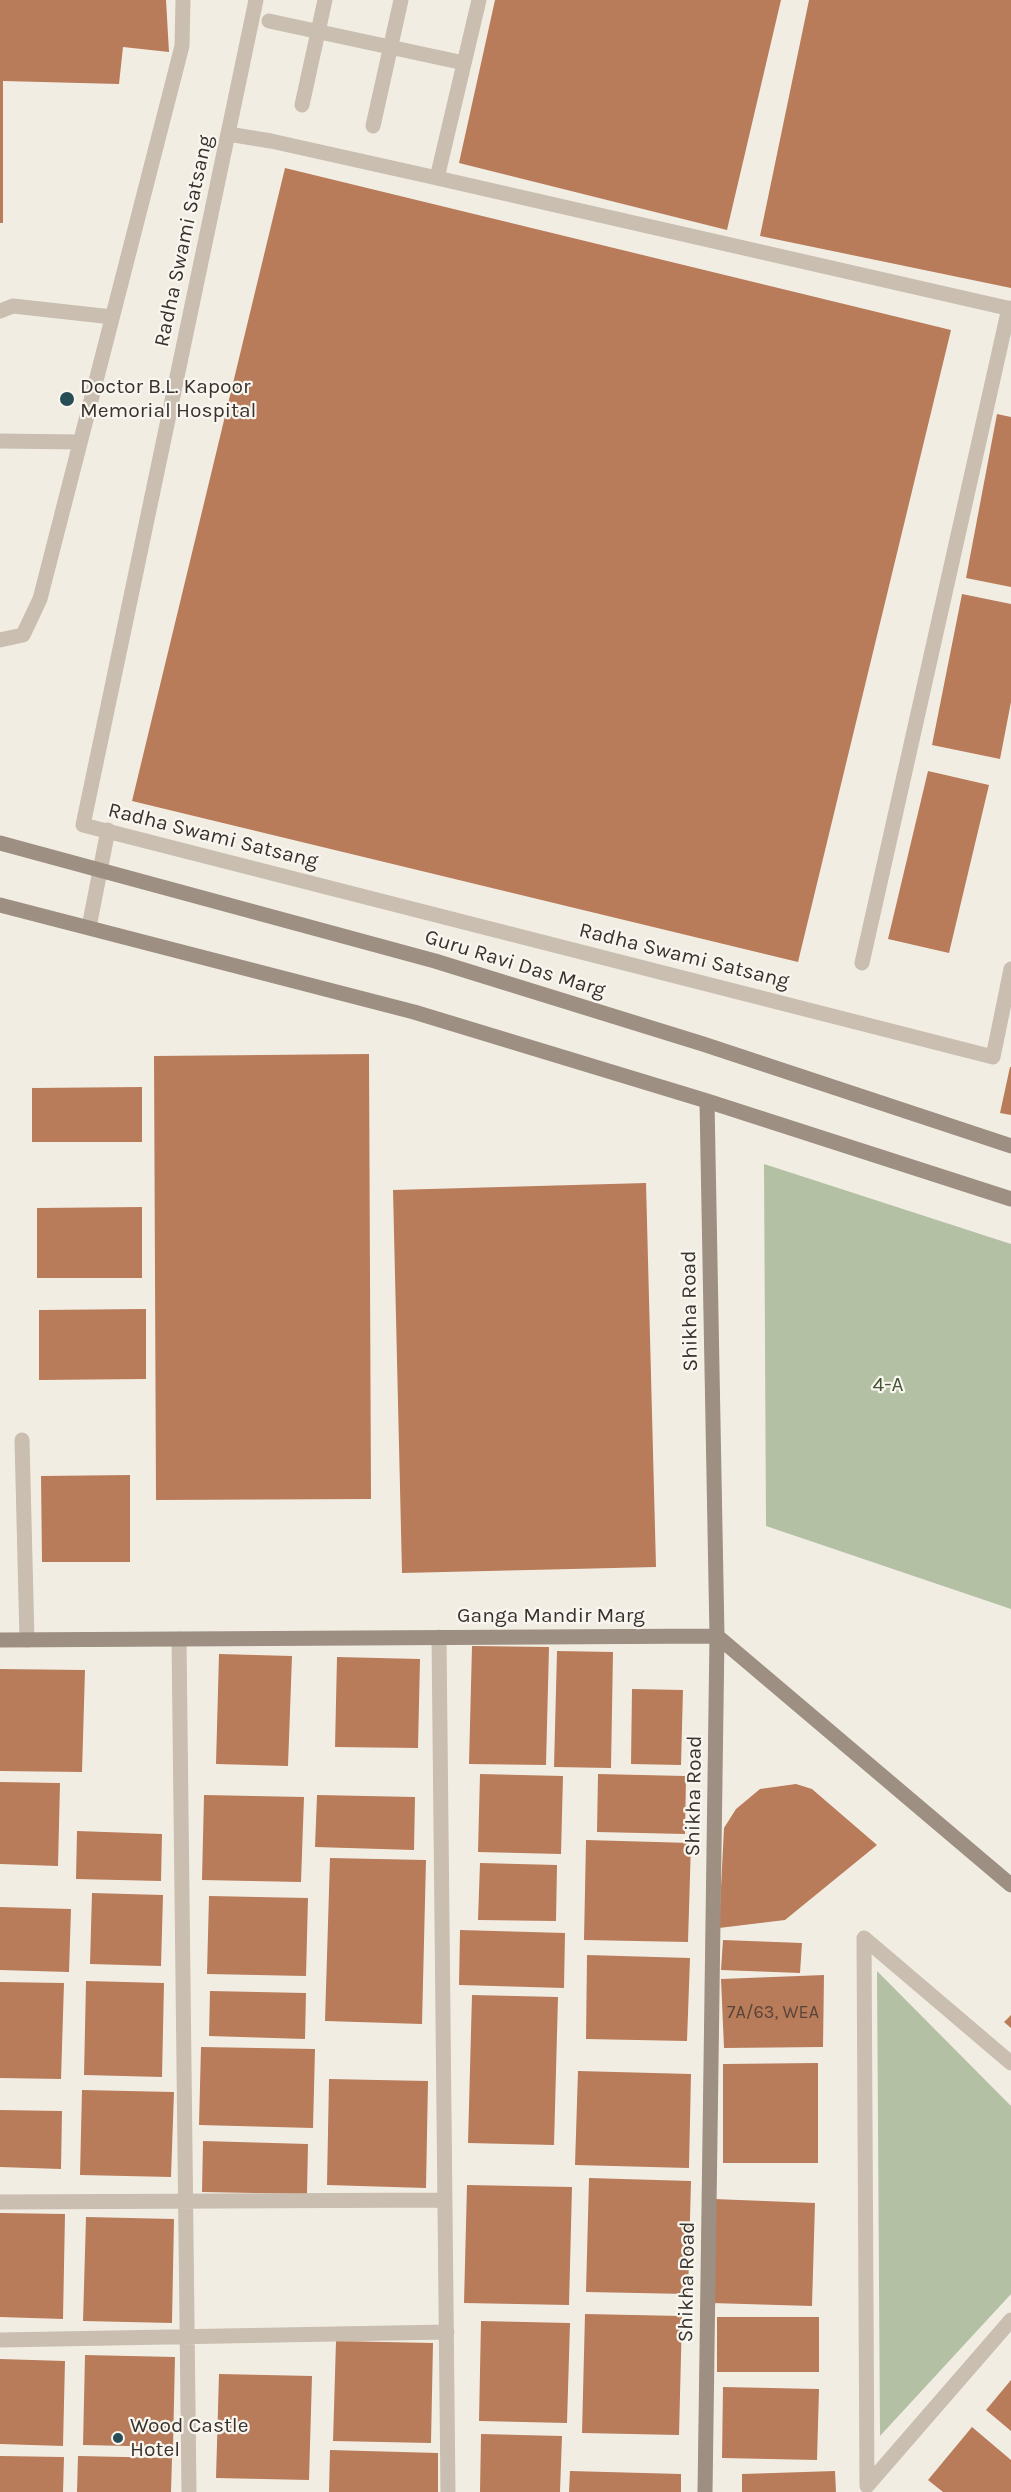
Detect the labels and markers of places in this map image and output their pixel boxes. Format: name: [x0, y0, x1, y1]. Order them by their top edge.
place label: Doctor B.L. Kapoor Memorial Hospital: [80, 374, 256, 424]
marker: Doctor B.L. Kapoor Memorial Hospital: [58, 390, 76, 408]
place label: Wood Castle Hotel: [130, 2413, 249, 2463]
marker: Wood Castle Hotel: [111, 2431, 125, 2445]

